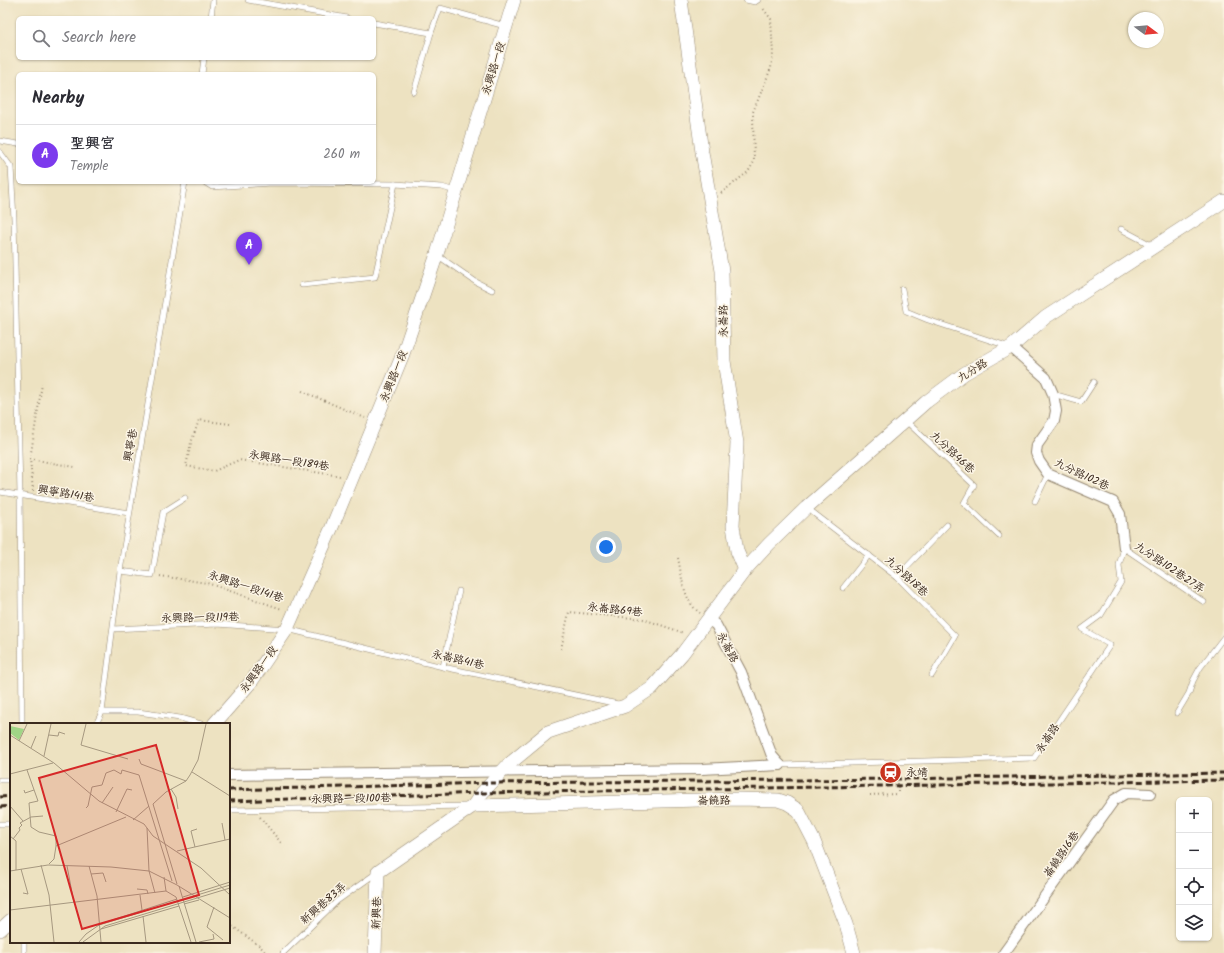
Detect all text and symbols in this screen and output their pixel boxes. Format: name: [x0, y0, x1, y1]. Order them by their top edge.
north arrow: [1128, 12, 1164, 48]
search box: [16, 16, 376, 60]
text: Search here: [62, 26, 136, 50]
icon: search: [30, 27, 52, 49]
street label: 永興路一段: [477, 39, 511, 97]
text: Nearby: [32, 85, 84, 112]
text: 聖興宮: [70, 132, 115, 156]
text: A: [41, 144, 49, 165]
text: 260 m: [323, 144, 360, 165]
text: Temple: [70, 156, 108, 177]
pin: A: [236, 232, 262, 265]
street label: 永崙路: [715, 304, 733, 338]
street label: 永興路一段: [375, 348, 413, 405]
street label: 九分路: [954, 354, 991, 387]
street label: 興寧巷: [119, 427, 143, 463]
street label: 九分路46巷: [926, 427, 979, 478]
street label: 永興路一段189巷: [247, 446, 330, 476]
street label: 九分路102巷: [1051, 454, 1112, 496]
street label: 興寧路141巷: [36, 481, 95, 507]
your location: [596, 537, 616, 557]
street label: 九分路102巷27弄: [1130, 537, 1208, 598]
street label: 九分路18巷: [880, 552, 932, 602]
street label: 永興路一段141巷: [205, 566, 286, 608]
street label: 永崙路69巷: [586, 598, 643, 622]
street label: 永興路一段119巷: [161, 608, 239, 628]
street label: 永崙路: [711, 629, 743, 666]
street label: 永興路一段: [235, 642, 282, 697]
street label: 永崙路41巷: [430, 645, 486, 675]
street label: 永崙路: [1031, 720, 1065, 757]
inset map: [10, 723, 230, 943]
station icon: 永靖: [877, 759, 903, 785]
place label: 永靖: [906, 764, 928, 782]
street label: 永興路一段100巷: [311, 789, 391, 809]
street label: 崙饒路: [697, 792, 731, 810]
map controls: [1176, 797, 1212, 941]
button: +: [1176, 797, 1212, 833]
street label: 崙饒路16巷: [1039, 827, 1085, 882]
button: −: [1176, 833, 1212, 869]
button: locate: [1176, 869, 1212, 905]
street label: 新興巷83弄: [296, 878, 351, 929]
street label: 新興巷: [367, 896, 387, 930]
button: layers: [1176, 905, 1212, 941]

